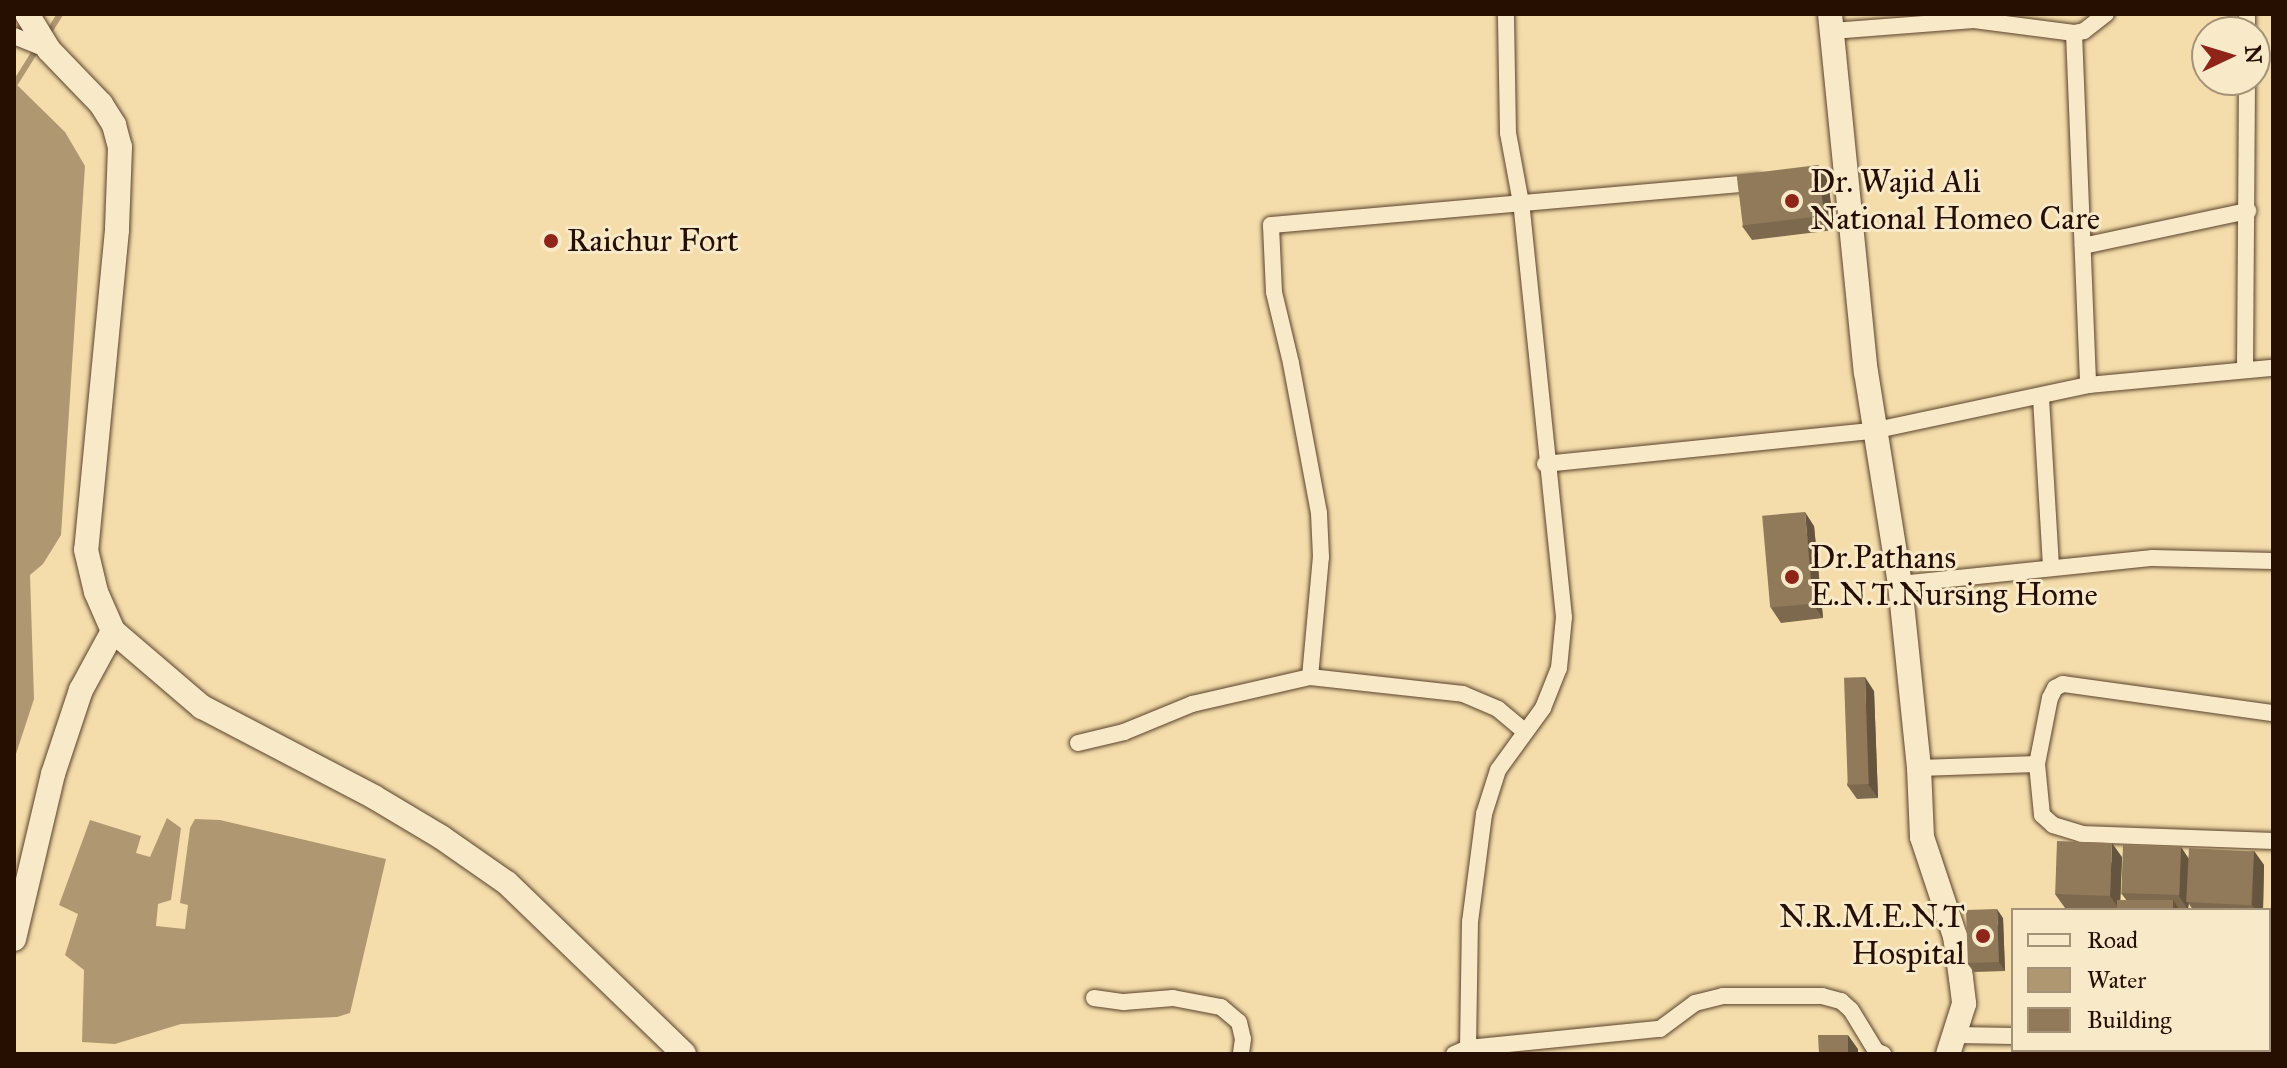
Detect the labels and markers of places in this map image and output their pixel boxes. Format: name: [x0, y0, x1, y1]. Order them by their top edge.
place label: Dr. Wajid Ali National Homeo Care: [1810, 164, 2100, 239]
marker: Dr. Wajid Ali National Homeo Care: [1781, 190, 1803, 212]
place label: Raichur Fort: [567, 222, 739, 260]
marker: Raichur Fort: [542, 232, 560, 250]
place label: Dr.Pathans E.N.T.Nursing Home: [1810, 540, 2098, 615]
marker: Dr.Pathans E.N.T.Nursing Home: [1781, 566, 1803, 588]
place label: N.R.M.E.N.T Hospital: [1779, 899, 1965, 974]
marker: N.R.M.E.N.T Hospital: [1972, 925, 1994, 947]

